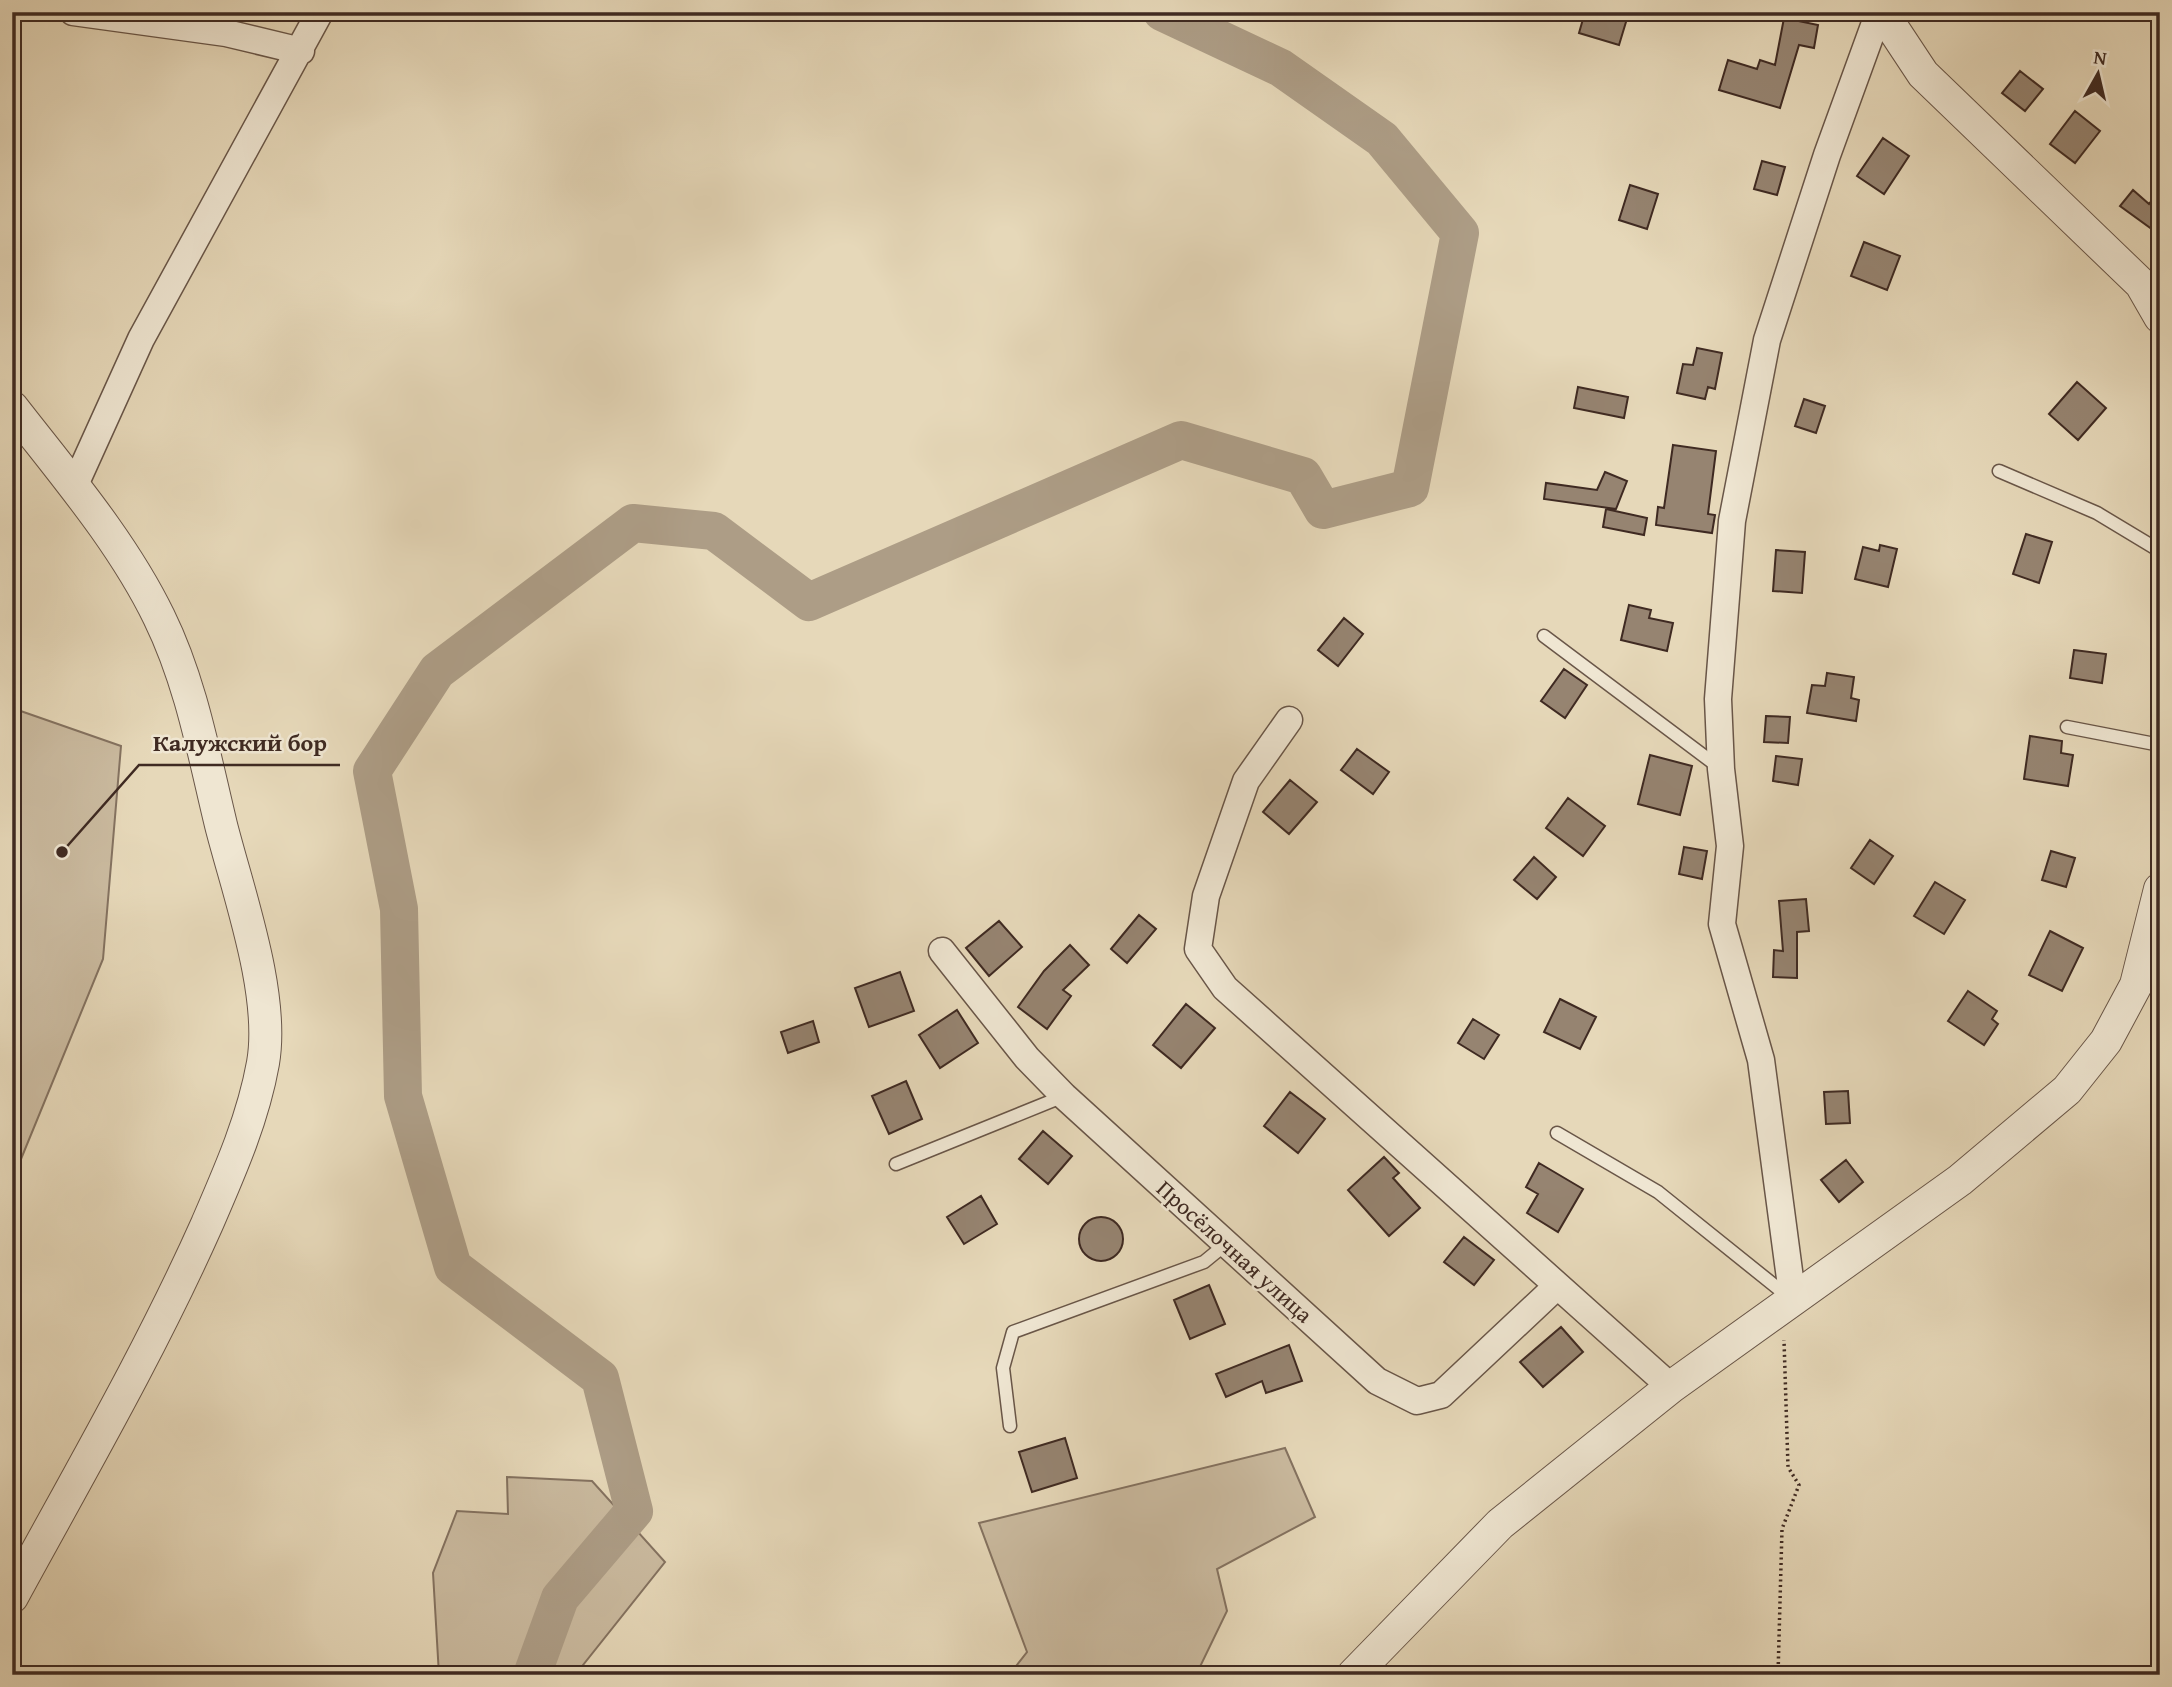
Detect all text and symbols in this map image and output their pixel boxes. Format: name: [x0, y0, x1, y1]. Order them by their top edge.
north arrow: [2064, 38, 2134, 108]
text: N: [2092, 42, 2109, 72]
callout: Калужский бор: [139, 720, 340, 765]
text: Калужский бор: [153, 725, 327, 760]
street label: Просёлочная улица: [1150, 1172, 1320, 1330]

